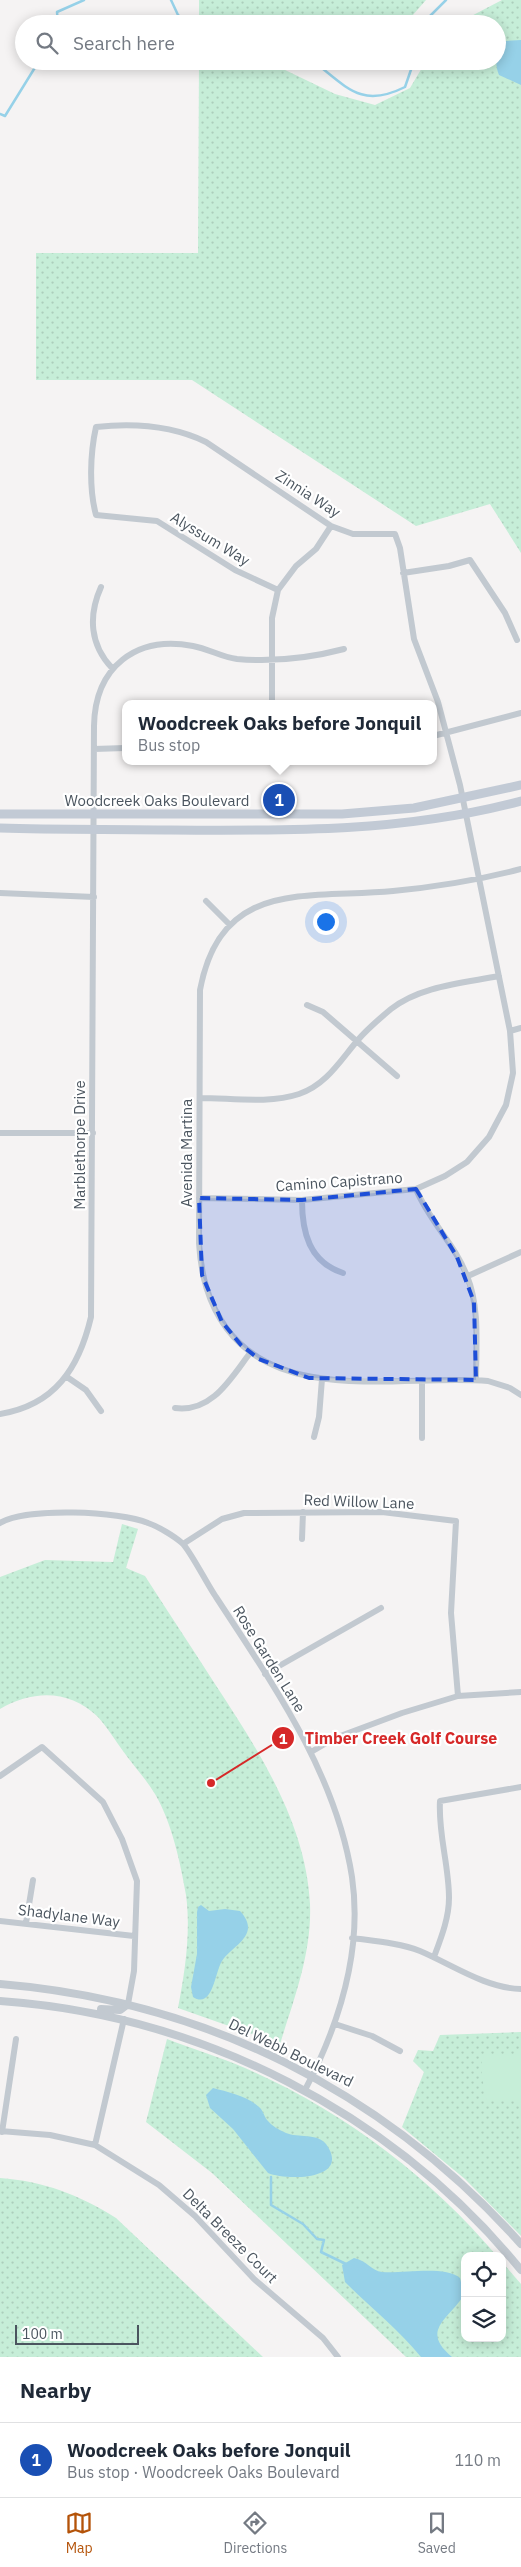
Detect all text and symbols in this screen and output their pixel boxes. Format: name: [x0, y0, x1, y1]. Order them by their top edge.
search box: [15, 15, 506, 70]
icon: search: [33, 29, 61, 57]
text: Search here: [73, 31, 175, 55]
street label: Zinnia Way: [272, 466, 345, 522]
street label: Alyssum Way: [167, 507, 254, 570]
popup: [122, 700, 437, 765]
text: Woodcreek Oaks before Jonquil: [138, 711, 421, 735]
text: Bus stop: [138, 735, 200, 755]
pin: 1: [263, 781, 295, 819]
street label: Woodcreek Oaks Boulevard: [64, 791, 250, 810]
your location: [313, 909, 339, 935]
street label: Marblethorpe Drive: [70, 1080, 89, 1210]
street label: Avenida Martina: [177, 1099, 196, 1207]
street label: Camino Capistrano: [275, 1168, 403, 1195]
street label: Red Willow Lane: [303, 1490, 415, 1513]
street label: Rose Garden Lane: [229, 1602, 310, 1715]
callout: Timber Creek Golf Course: [270, 1723, 507, 1754]
text: Timber Creek Golf Course: [305, 1728, 497, 1748]
text: 1: [278, 1729, 288, 1748]
street label: Shadylane Way: [17, 1900, 122, 1931]
street label: Del Webb Boulevard: [226, 2014, 357, 2091]
street label: Delta Breeze Court: [179, 2184, 282, 2287]
map controls: [461, 2252, 506, 2342]
button: locate: [461, 2252, 506, 2297]
button: layers: [461, 2297, 506, 2342]
scale bar: [15, 2322, 139, 2345]
text: 100 m: [22, 2325, 63, 2343]
text: Nearby: [20, 2376, 91, 2404]
text: Woodcreek Oaks before Jonquil: [67, 2438, 351, 2462]
text: 1: [31, 2450, 41, 2470]
text: 110 m: [454, 2450, 501, 2470]
text: Bus stop · Woodcreek Oaks Boulevard: [67, 2462, 340, 2482]
tab: Map: [65, 2509, 93, 2557]
tab: Directions: [224, 2509, 287, 2557]
tab: Saved: [418, 2509, 456, 2557]

